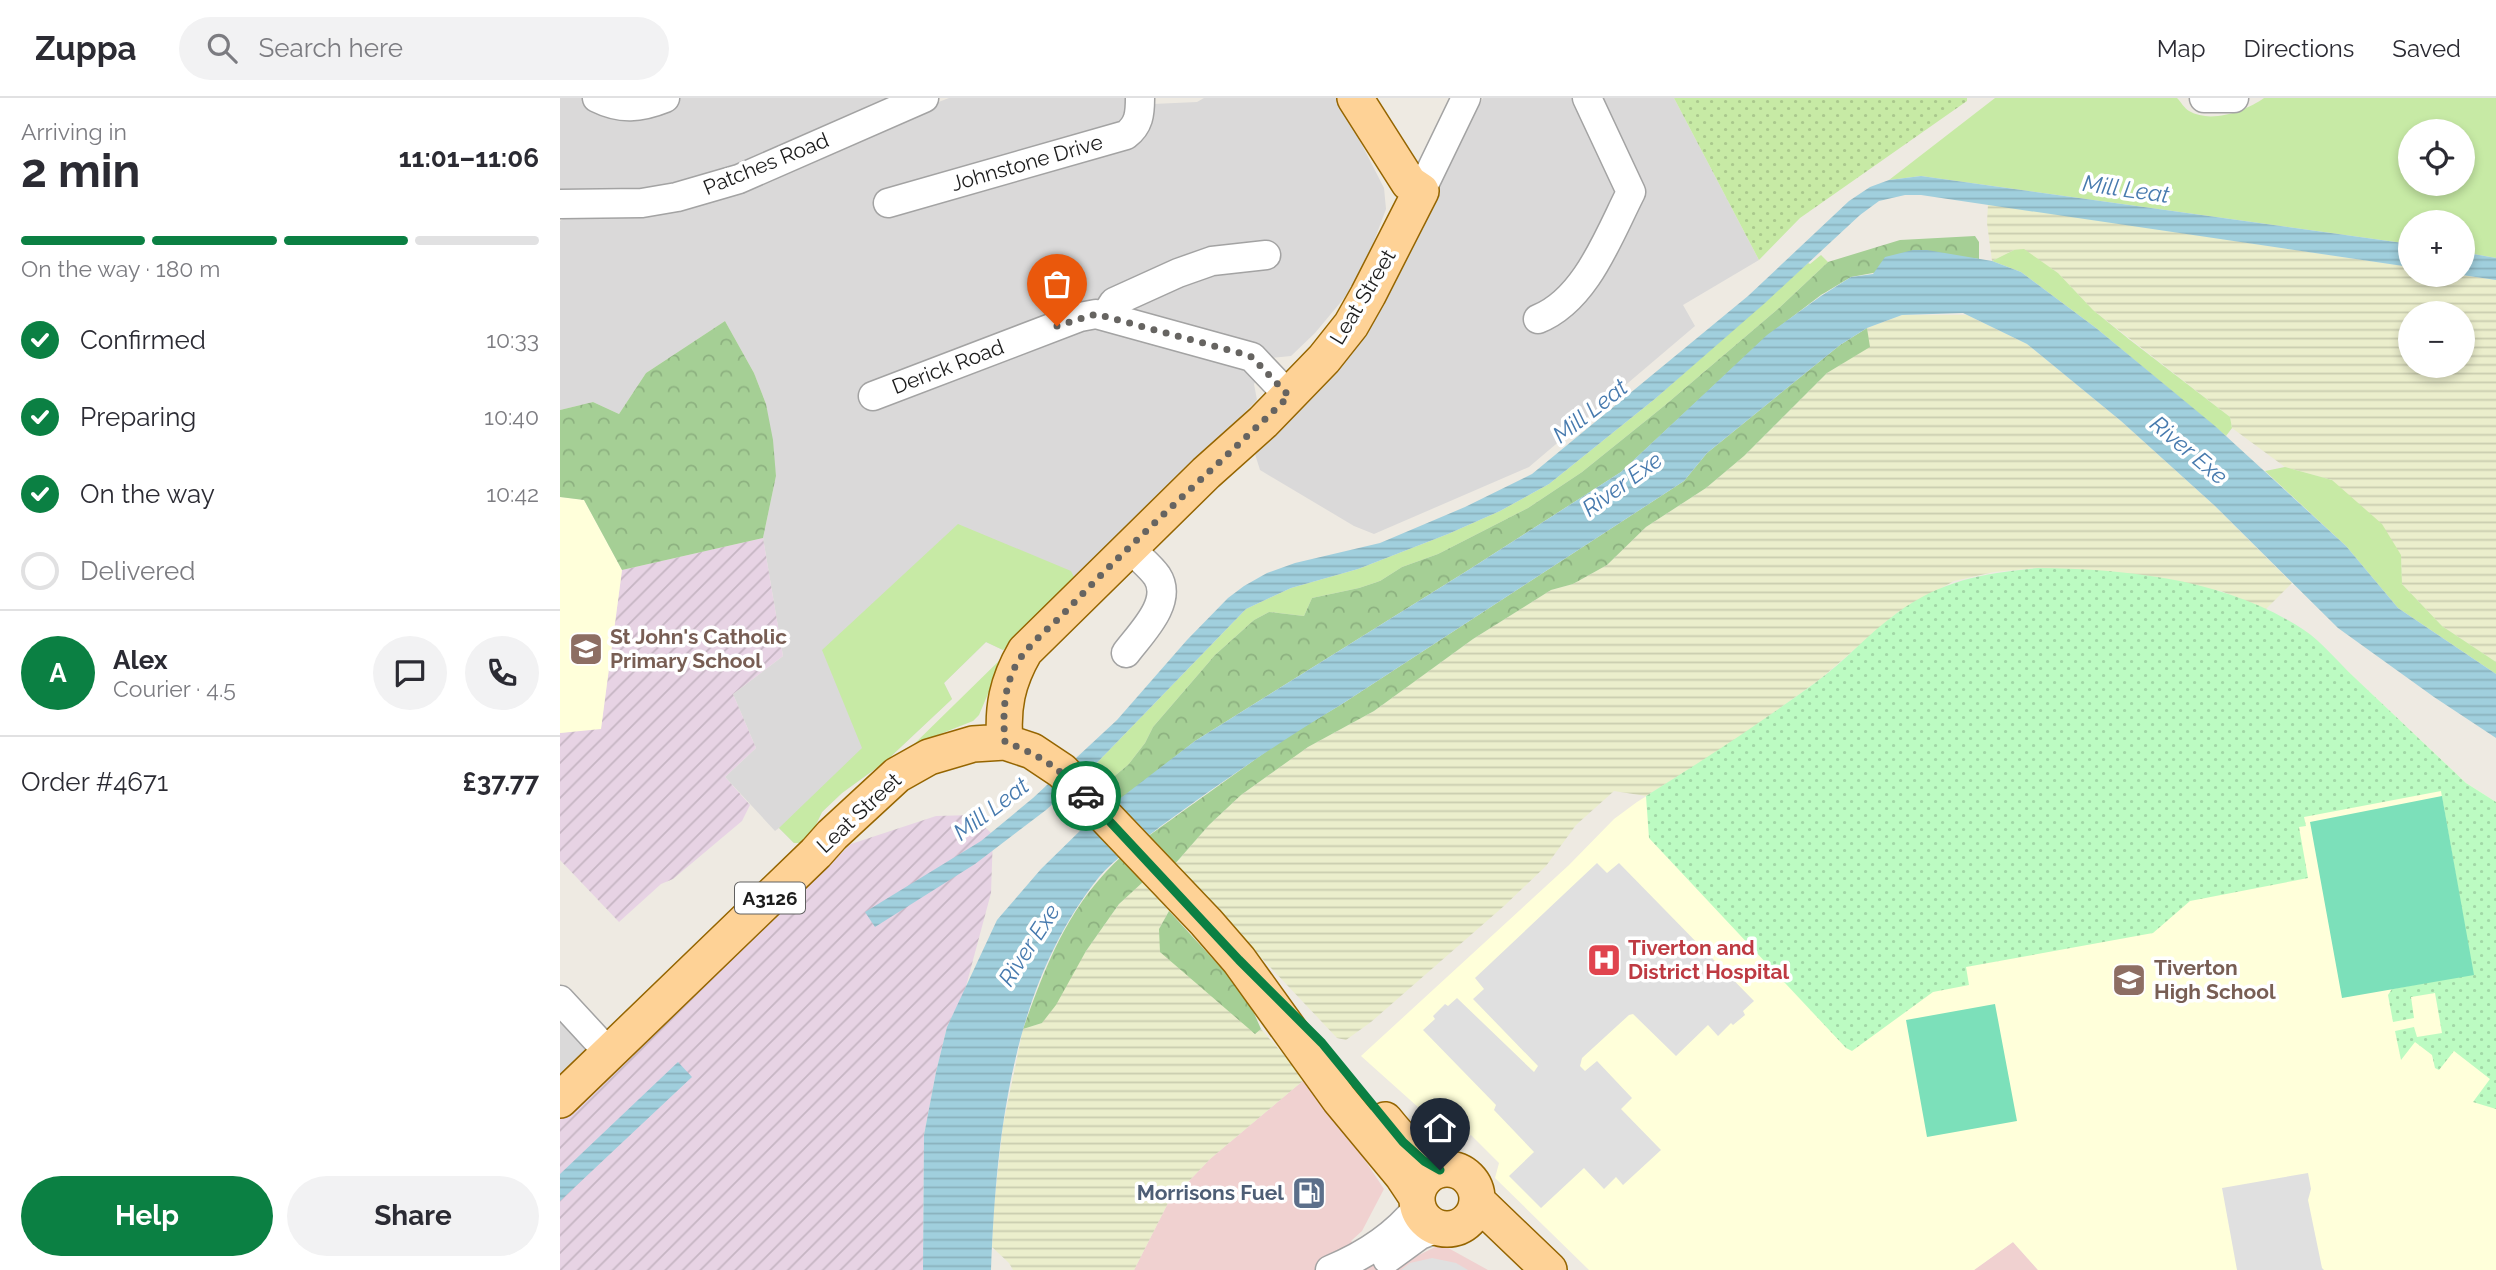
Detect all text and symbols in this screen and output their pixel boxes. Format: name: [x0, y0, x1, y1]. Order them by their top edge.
search box: [179, 17, 669, 80]
text: Zuppa: [35, 29, 137, 68]
icon: search: [203, 29, 241, 67]
text: Search here: [259, 33, 403, 63]
text: Map: [2157, 34, 2206, 63]
text: Directions: [2244, 34, 2354, 63]
text: Saved: [2392, 34, 2461, 63]
text: Arriving in: [21, 118, 127, 145]
map controls: [2398, 119, 2475, 378]
button: locate: [2398, 119, 2475, 196]
street label: Patches Road: [699, 127, 832, 200]
street label: Johnstone Drive: [948, 129, 1105, 196]
text: 11:01–11:06: [399, 143, 539, 173]
text: 2 min: [21, 144, 140, 198]
water label: Mill Leat: [2081, 169, 2172, 208]
button: +: [2398, 210, 2475, 287]
street label: Leat Street: [1324, 245, 1401, 349]
pin: [1027, 254, 1087, 326]
text: On the way · 180 m: [21, 255, 220, 282]
icon: bag: [1038, 265, 1076, 303]
button: −: [2398, 301, 2475, 378]
icon: check: [21, 321, 59, 359]
text: Confirmed: [80, 325, 206, 355]
text: 10:33: [486, 326, 539, 353]
street label: Derick Road: [888, 334, 1007, 399]
water label: Mill Leat: [1547, 373, 1633, 448]
icon: check: [21, 398, 59, 436]
text: Preparing: [80, 402, 196, 432]
text: 10:40: [484, 403, 539, 430]
water label: River Exe: [2145, 410, 2233, 490]
water label: River Exe: [1577, 446, 1667, 522]
icon: check: [21, 475, 59, 513]
text: On the way: [80, 479, 215, 509]
text: 10:42: [486, 480, 539, 507]
text: Delivered: [80, 556, 195, 586]
place label: St John's Catholic Primary School: [610, 624, 787, 673]
school or university icon: St John's Catholic Primary School: [567, 630, 605, 668]
button: chat: [373, 636, 447, 710]
button: phone: [465, 636, 539, 710]
text: Alex: [113, 645, 168, 675]
text: A: [49, 658, 67, 688]
text: Courier · 4.5: [113, 675, 236, 702]
courier: [1051, 761, 1121, 831]
text: Order #4671: [21, 767, 168, 797]
text: £37.77: [463, 767, 539, 797]
street label: Leat Street: [811, 767, 906, 858]
water label: Mill Leat: [948, 771, 1034, 846]
icon: car: [1067, 777, 1105, 815]
road number: A3126: [735, 883, 805, 914]
water label: River Exe: [992, 899, 1065, 991]
place label: Tiverton and District Hospital: [1628, 935, 1789, 984]
hospital icon: Tiverton and District Hospital: [1585, 941, 1623, 979]
place label: Tiverton High School: [2154, 955, 2276, 1004]
school or university icon: Tiverton High School: [2110, 961, 2148, 999]
pin: [1410, 1098, 1470, 1170]
icon: home: [1421, 1109, 1459, 1147]
fuel station icon: Morrisons Fuel: [1290, 1174, 1328, 1212]
button: Help: [21, 1176, 273, 1256]
button: Share: [287, 1176, 539, 1256]
place label: Morrisons Fuel: [1137, 1180, 1284, 1205]

